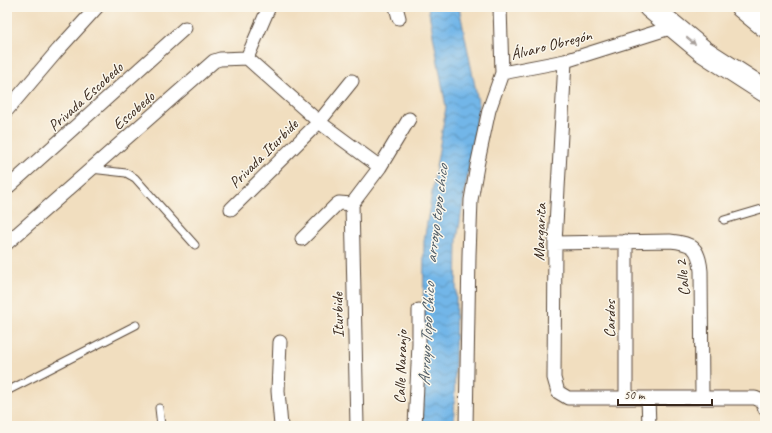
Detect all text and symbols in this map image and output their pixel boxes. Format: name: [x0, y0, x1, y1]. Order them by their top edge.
street label: Álvaro Obregón: [509, 25, 595, 65]
one-way arrow: [685, 37, 696, 45]
street label: Privada Escobedo: [44, 57, 128, 136]
street label: Escobedo: [108, 86, 160, 134]
street label: Privada Iturbide: [225, 114, 304, 192]
water label: arroyo topo chico: [420, 161, 453, 265]
street label: Margarita: [529, 202, 551, 261]
street label: Calle 2: [671, 257, 695, 297]
water label: Arroyo Topo Chico: [413, 280, 440, 386]
street label: Iturbide: [328, 291, 348, 338]
street label: Cardos: [600, 299, 620, 338]
street label: Calle Naranjo: [390, 328, 412, 404]
scale bar: [618, 381, 712, 407]
text: 50 m: [624, 387, 646, 403]

